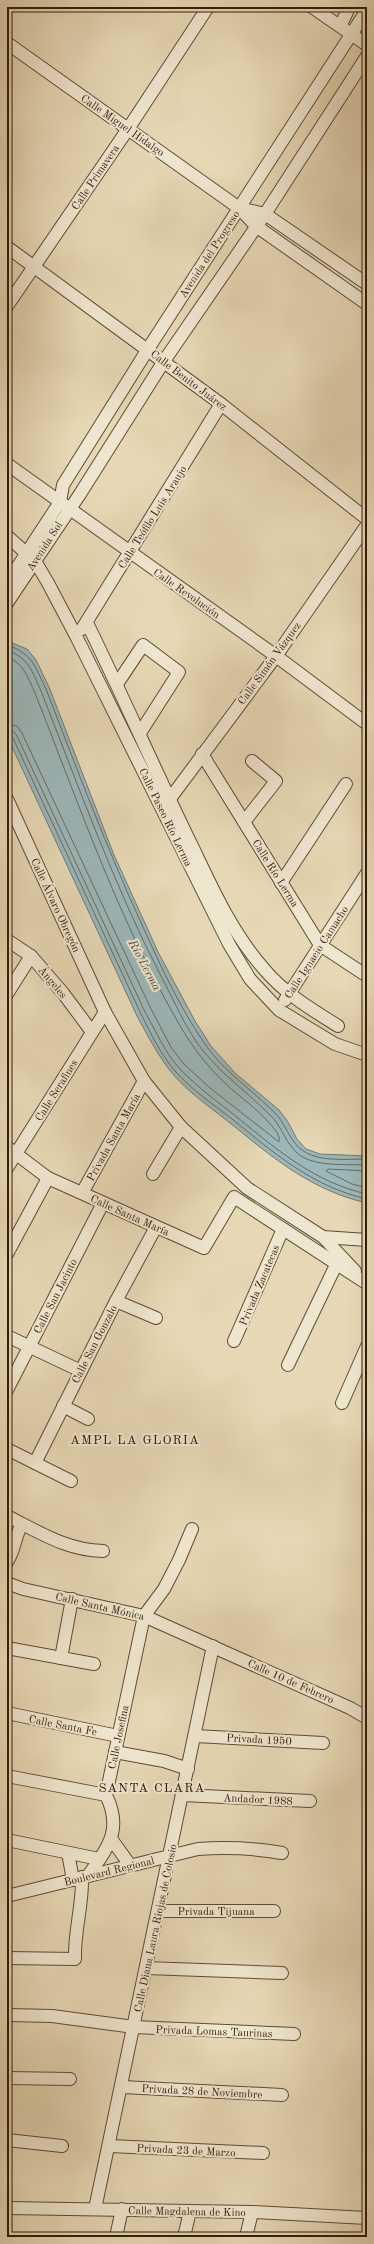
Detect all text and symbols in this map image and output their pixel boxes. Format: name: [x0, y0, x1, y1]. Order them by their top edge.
street label: Calle Miguel Hidalgo: [78, 93, 166, 159]
street label: Calle Primavera: [70, 143, 122, 212]
street label: Avenida del Progreso: [178, 209, 242, 300]
street label: Calle Benito Juárez: [148, 349, 228, 414]
street label: Calle Teófilo Luis Araujo: [117, 464, 189, 571]
street label: Avenida Sol: [25, 520, 65, 573]
street label: Calle Revolución: [151, 567, 222, 621]
street label: Calle Simón Vázquez: [237, 620, 304, 707]
street label: Calle Paseo Río Lerma: [136, 767, 194, 869]
street label: Calle Río Lerma: [250, 838, 300, 910]
street label: Calle Álvaro Obregón: [28, 856, 83, 954]
street label: Calle Ignacio Camacho: [283, 905, 351, 1001]
water label: Río Lerma: [125, 937, 163, 993]
street label: Ángeles: [35, 964, 70, 1001]
street label: Calle Serafines: [34, 1058, 81, 1124]
street label: Privada Santa María: [86, 1092, 143, 1183]
street label: Calle Santa María: [88, 1194, 171, 1239]
street label: Privada Zacatecas: [238, 1243, 283, 1328]
street label: Calle San Jacinto: [33, 1257, 80, 1336]
street label: Calle San Gonzalo: [71, 1304, 120, 1386]
district label: AMPL LA GLORIA: [70, 1434, 200, 1447]
street label: Calle Santa Mónica: [54, 1592, 146, 1623]
street label: Calle 10 de Febrero: [245, 1658, 335, 1706]
street label: Calle Josefina: [107, 1704, 132, 1770]
street label: Calle Santa Fe: [28, 1714, 98, 1738]
street label: Privada 1950: [226, 1733, 292, 1748]
district label: SANTA CLARA: [98, 1782, 206, 1795]
street label: Andador 1988: [223, 1793, 293, 1808]
street label: Calle Diana Laura Riojas de Colosio: [133, 1843, 180, 2013]
street label: Boulevard Regional: [63, 1856, 156, 1889]
street label: Privada Tijuana: [177, 1907, 255, 1918]
street label: Privada Lomas Taurinas: [155, 2025, 273, 2040]
street label: Privada 28 de Noviembre: [141, 2084, 263, 2101]
street label: Privada 23 de Marzo: [136, 2143, 236, 2160]
street label: Calle Magdalena de Kino: [128, 2206, 246, 2219]

